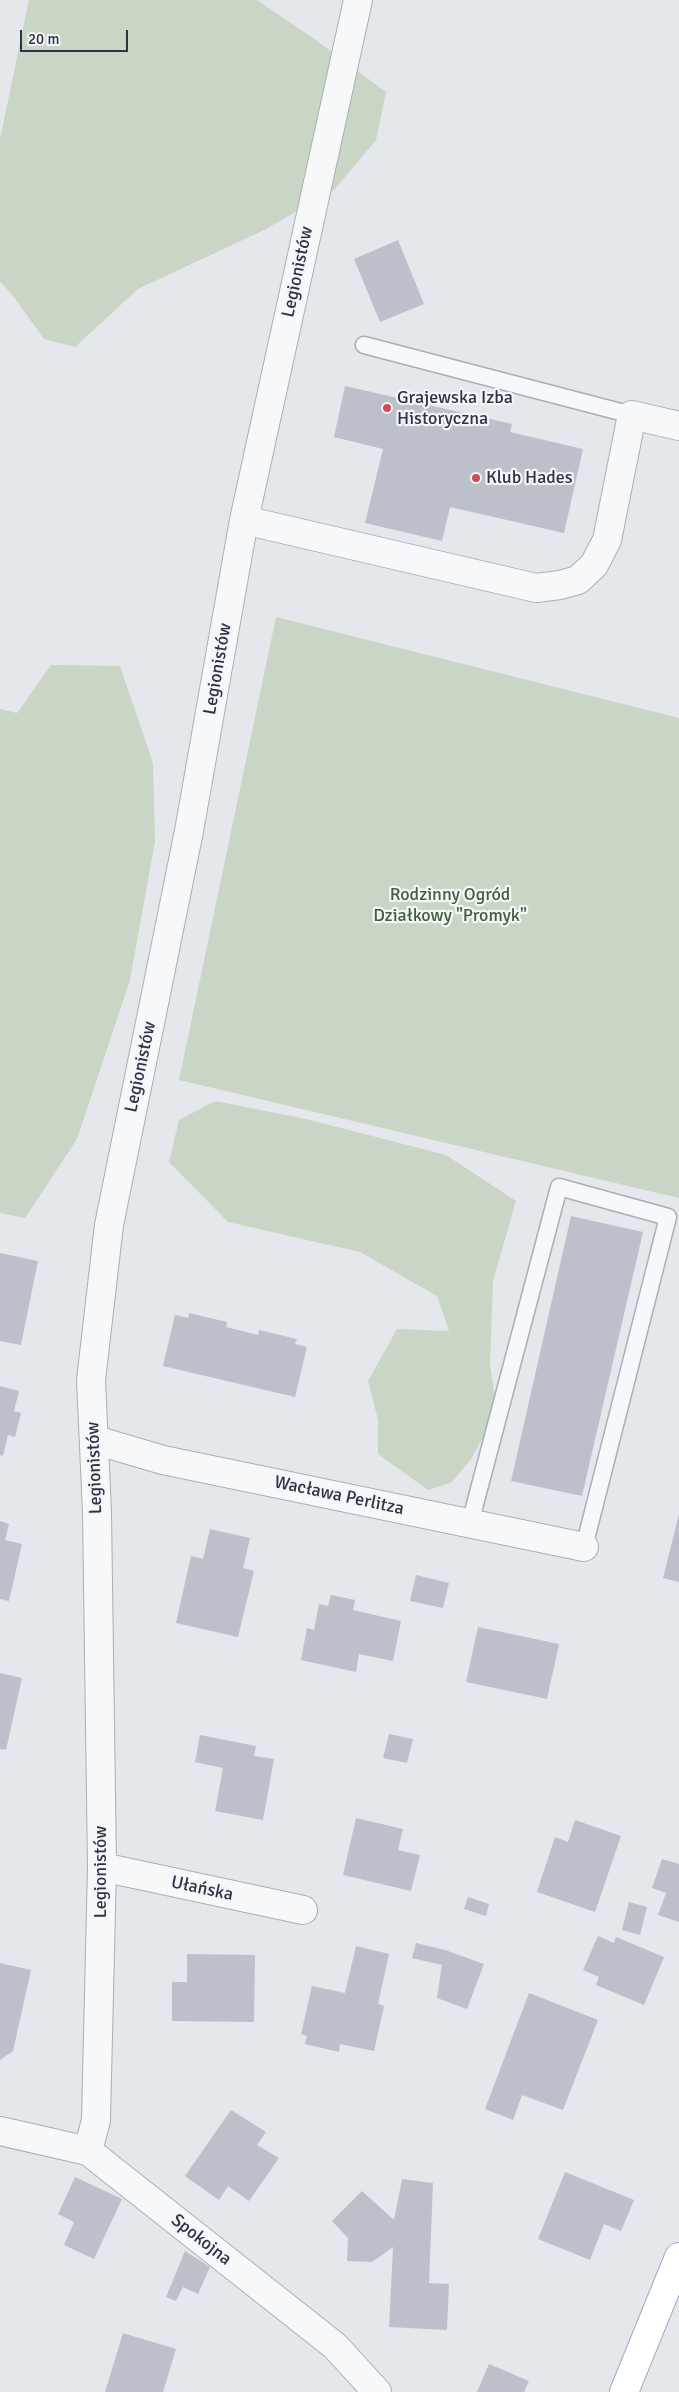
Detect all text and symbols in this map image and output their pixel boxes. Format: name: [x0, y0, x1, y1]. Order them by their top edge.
scale bar: [22, 20, 130, 52]
text: 20 m: [28, 30, 59, 48]
street label: Legionistów: [278, 225, 318, 319]
place label: Grajewska Izba Historyczna: [397, 387, 513, 429]
marker: Grajewska Izba Historyczna: [381, 402, 393, 414]
place label: Klub Hades: [486, 467, 573, 489]
marker: Klub Hades: [470, 472, 482, 484]
street label: Legionistów: [199, 622, 237, 716]
park label: Rodzinny Ogród Działkowy "Promyk": [373, 884, 527, 926]
street label: Legionistów: [121, 1020, 161, 1114]
street label: Legionistów: [83, 1421, 107, 1515]
street label: Wacława Perlitza: [272, 1472, 406, 1520]
street label: Legionistów: [90, 1826, 112, 1918]
street label: Ułańska: [169, 1872, 235, 1906]
street label: Spokojna: [166, 2210, 236, 2270]

